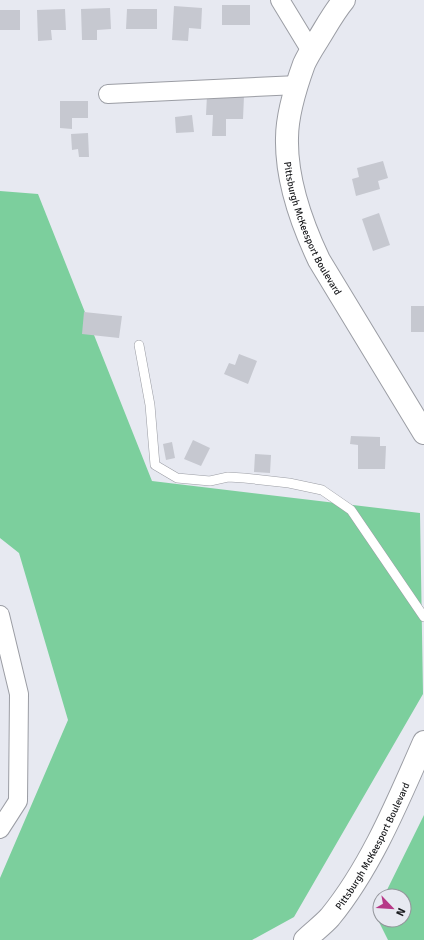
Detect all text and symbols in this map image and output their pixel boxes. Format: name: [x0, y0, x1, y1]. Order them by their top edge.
street label: Pittsburgh McKeesport Boulevard: [281, 161, 344, 297]
street label: Pittsburgh McKeesport Boulevard: [333, 781, 412, 912]
north arrow: [372, 888, 412, 928]
text: N: [393, 906, 408, 918]

